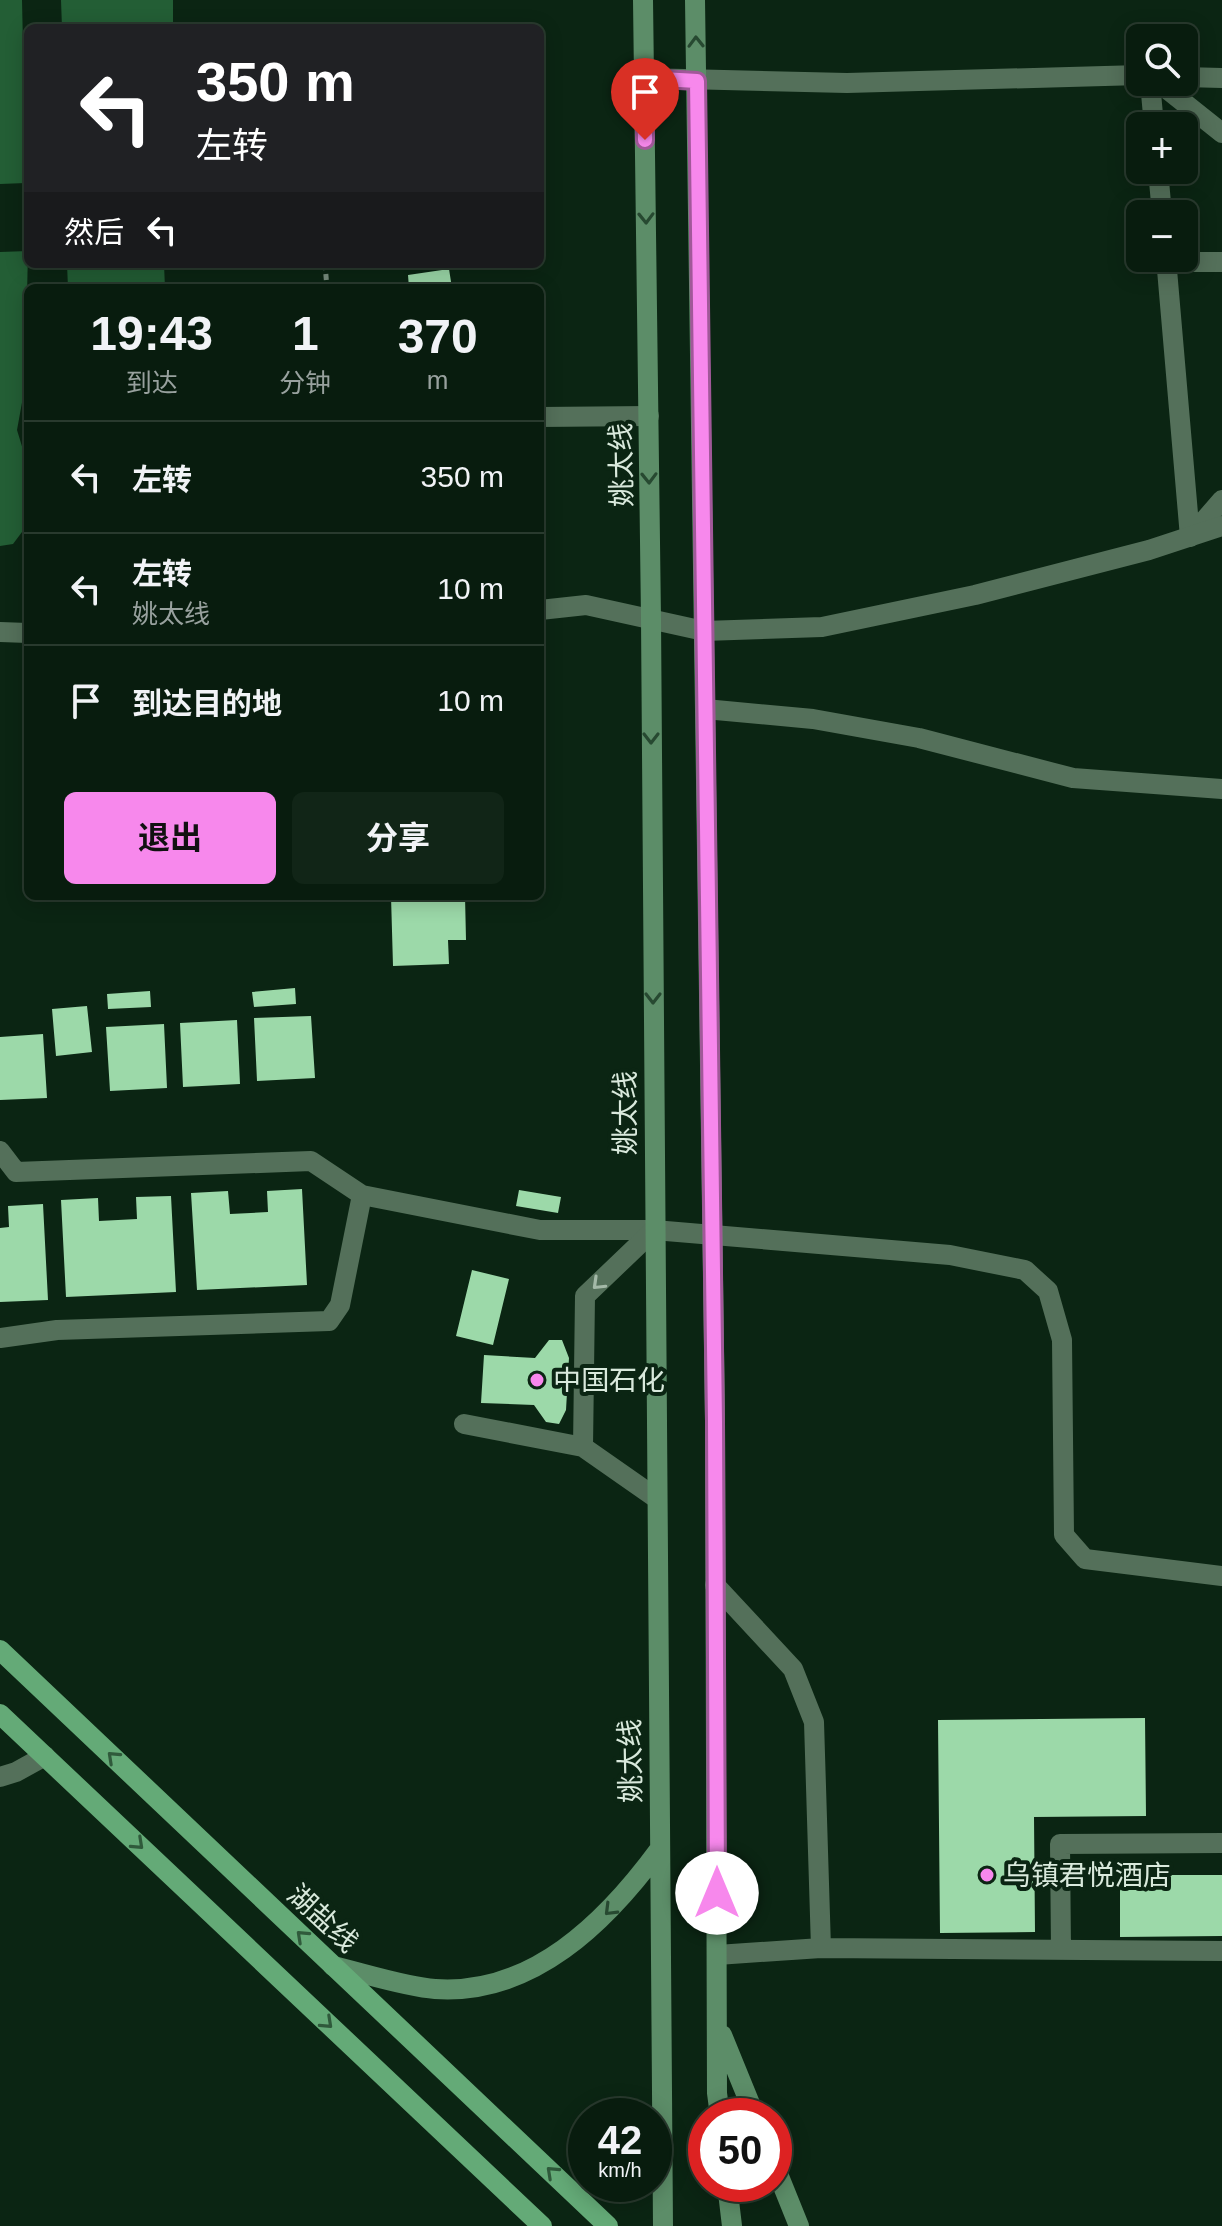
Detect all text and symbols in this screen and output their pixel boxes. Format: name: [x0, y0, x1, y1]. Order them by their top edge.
map controls: [1126, 24, 1198, 272]
button: search: [1126, 24, 1198, 96]
one-way arrow: [687, 35, 705, 48]
text: 350 m: [196, 50, 355, 113]
icon: left: [64, 56, 168, 160]
pin: [611, 58, 679, 140]
icon: arrive: [623, 70, 667, 114]
button: +: [1126, 112, 1198, 184]
text: 左转: [196, 125, 268, 166]
button: −: [1126, 200, 1198, 272]
icon: left: [140, 208, 184, 252]
one-way arrow: [637, 212, 655, 225]
text: 然后: [64, 216, 124, 249]
text: 19:43: [90, 307, 213, 360]
text: 1: [292, 307, 319, 360]
text: 370: [398, 310, 478, 363]
text: m: [427, 365, 449, 395]
text: 到达: [126, 368, 178, 398]
text: 分钟: [279, 368, 331, 398]
street label: 姚太线: [605, 423, 638, 507]
icon: left: [64, 455, 108, 499]
text: 350 m: [421, 460, 504, 493]
text: 左转: [132, 463, 192, 496]
one-way arrow: [640, 472, 658, 485]
text: 左转: [132, 557, 192, 590]
icon: left: [64, 567, 108, 611]
text: 10 m: [437, 572, 504, 605]
text: 姚太线: [132, 599, 210, 629]
icon: arrive: [64, 679, 108, 723]
text: 10 m: [437, 684, 504, 717]
text: 到达目的地: [132, 687, 282, 720]
one-way arrow: [642, 732, 660, 745]
button: 退出: [64, 792, 276, 884]
button: 分享: [292, 792, 504, 884]
one-way arrow: [644, 992, 662, 1005]
street label: 姚太线: [610, 1071, 641, 1155]
one-way arrow: [593, 1275, 607, 1289]
place label: 中国石化: [553, 1365, 665, 1396]
marker: 中国石化: [528, 1371, 546, 1389]
street label: 姚太线: [614, 1719, 647, 1803]
one-way arrow: [108, 1752, 122, 1766]
one-way arrow: [129, 1835, 143, 1849]
position arrow: [675, 1851, 759, 1935]
place label: 乌镇君悦酒店: [1003, 1860, 1171, 1891]
marker: 乌镇君悦酒店: [978, 1866, 996, 1884]
street label: 湖盐线: [281, 1878, 364, 1958]
one-way arrow: [605, 1901, 619, 1915]
one-way arrow: [297, 1930, 311, 1945]
one-way arrow: [318, 2013, 332, 2028]
speed limit sign: 50: [688, 2098, 792, 2202]
text: 42: [598, 2118, 642, 2162]
text: km/h: [598, 2159, 642, 2181]
one-way arrow: [546, 2168, 561, 2182]

